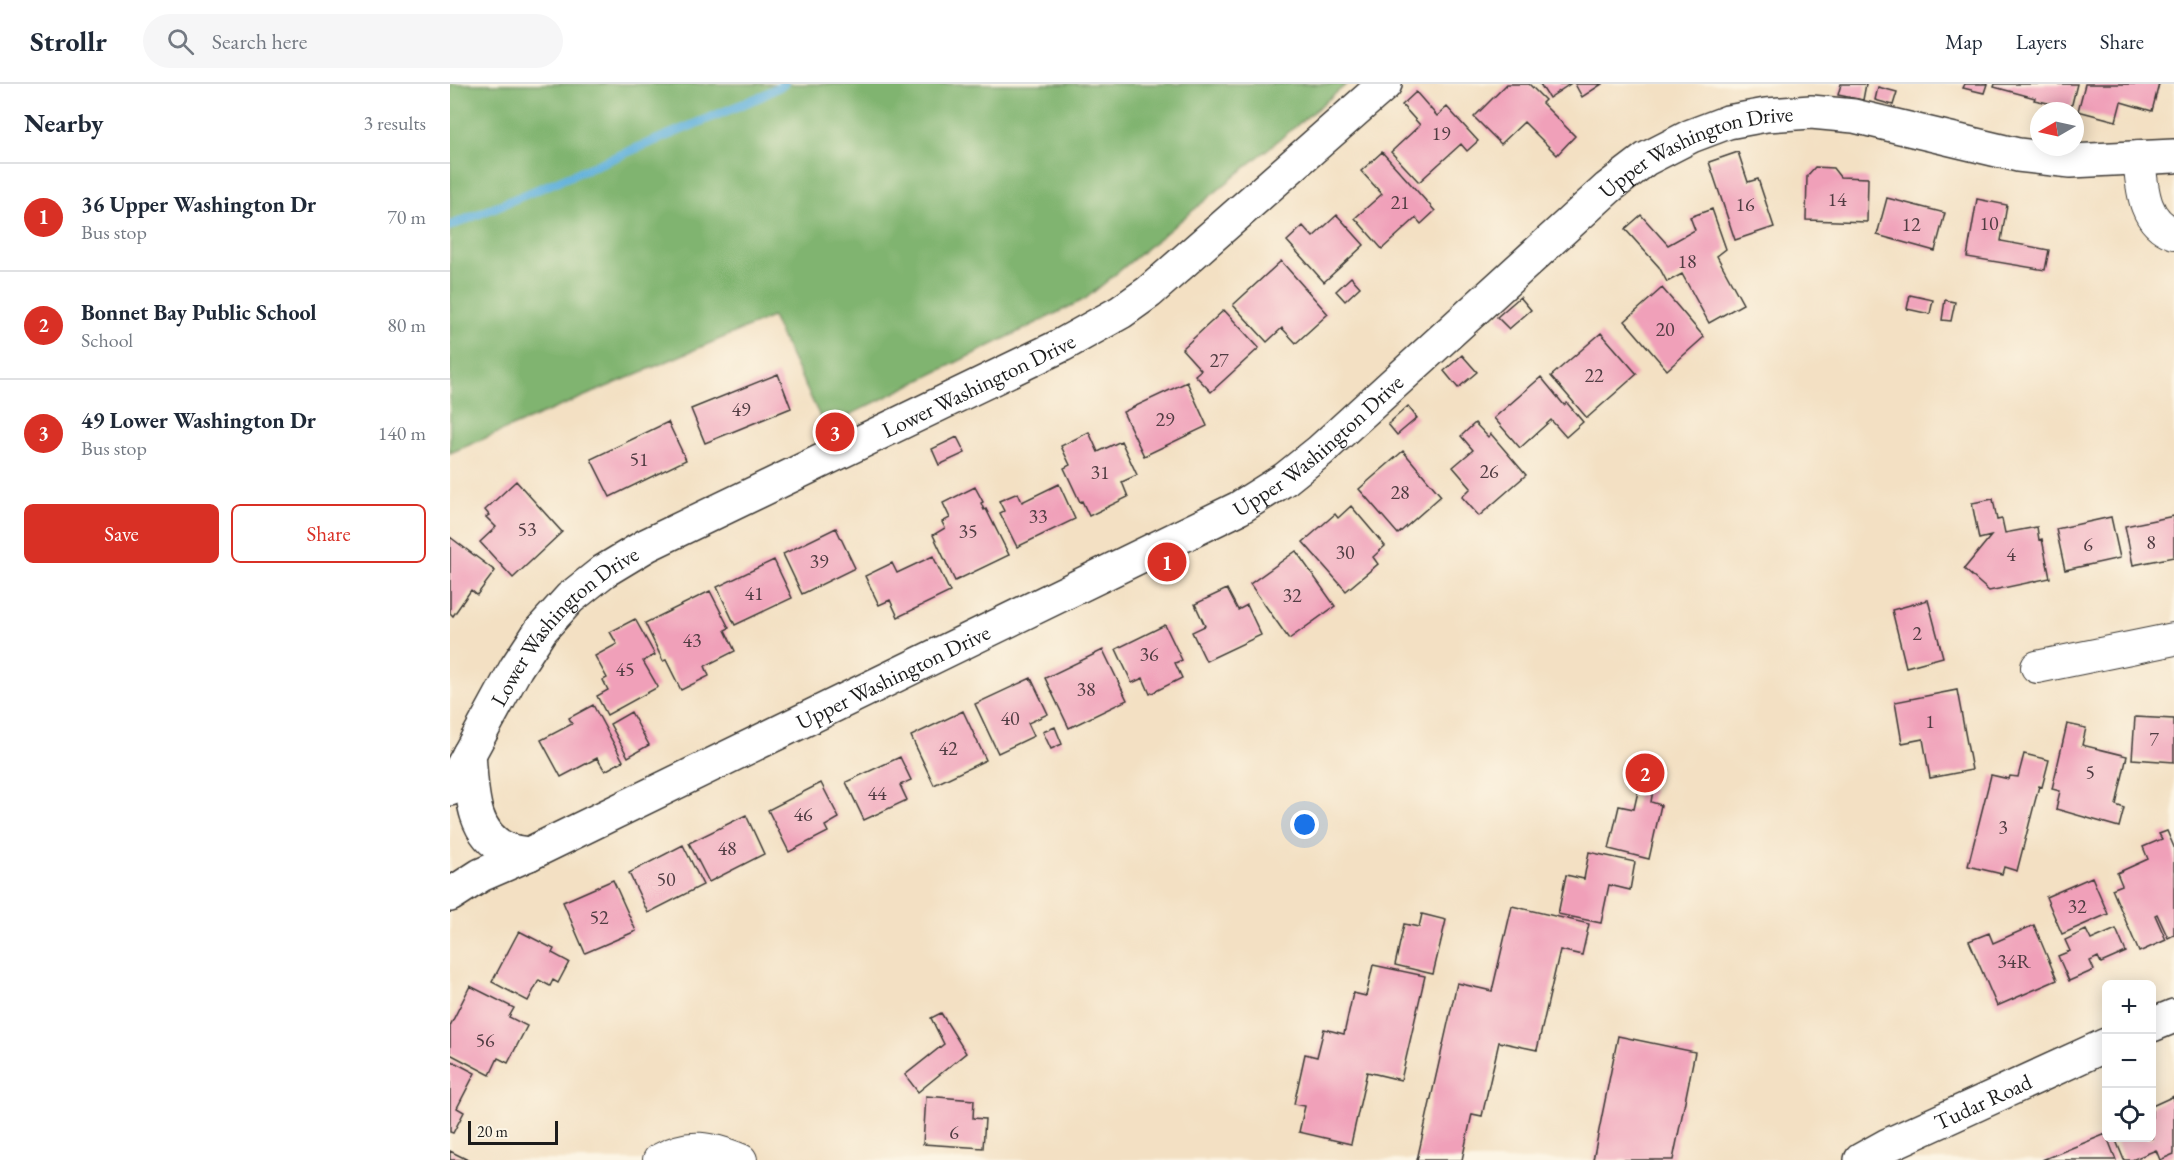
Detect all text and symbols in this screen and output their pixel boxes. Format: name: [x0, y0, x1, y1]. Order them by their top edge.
search box: [143, 14, 563, 68]
text: Strollr: [30, 23, 107, 59]
icon: search: [164, 25, 197, 58]
text: Search here: [212, 27, 307, 56]
text: Map: [1945, 28, 1983, 55]
text: Layers: [2016, 28, 2067, 55]
text: Share: [2100, 28, 2144, 55]
street label: Upper Washington Drive: [1592, 99, 1795, 205]
north arrow: [2030, 102, 2084, 156]
text: Nearby: [24, 106, 104, 140]
text: 3 results: [363, 110, 426, 136]
house number: 19: [1431, 120, 1451, 146]
house number: 14: [1827, 186, 1847, 212]
house number: 21: [1390, 189, 1410, 215]
text: 36 Upper Washington Dr: [81, 190, 316, 219]
house number: 16: [1735, 191, 1755, 217]
text: 1: [38, 204, 49, 230]
text: 70 m: [387, 204, 426, 230]
house number: 10: [1979, 210, 1999, 236]
house number: 12: [1901, 211, 1921, 237]
text: Bus stop: [81, 219, 147, 245]
house number: 18: [1677, 248, 1697, 274]
text: Bonnet Bay Public School: [81, 298, 316, 327]
text: 2: [38, 312, 49, 338]
text: 80 m: [387, 312, 426, 338]
house number: 20: [1655, 316, 1675, 342]
street label: Lower Washington Drive: [877, 326, 1081, 445]
text: School: [81, 327, 133, 353]
house number: 27: [1209, 347, 1229, 373]
house number: 22: [1584, 362, 1604, 388]
street label: Upper Washington Drive: [1227, 368, 1410, 523]
house number: 49: [731, 396, 751, 422]
text: 49 Lower Washington Dr: [81, 406, 316, 435]
house number: 29: [1155, 406, 1175, 432]
pin: 3: [816, 410, 854, 454]
text: 3: [38, 420, 49, 446]
text: 140 m: [378, 420, 426, 446]
text: Bus stop: [81, 435, 147, 461]
house number: 51: [629, 446, 649, 472]
house number: 26: [1479, 458, 1499, 484]
house number: 31: [1090, 459, 1110, 485]
house number: 28: [1390, 479, 1410, 505]
house number: 33: [1028, 503, 1048, 529]
button: Save: [24, 504, 219, 563]
button: Share: [231, 504, 426, 563]
house number: 53: [517, 516, 537, 542]
house number: 35: [958, 518, 978, 544]
house number: 8: [2146, 529, 2156, 555]
house number: 6: [2083, 531, 2093, 557]
street label: Lower Washington Drive: [484, 539, 644, 711]
house number: 30: [1335, 539, 1355, 565]
pin: 1: [1148, 540, 1186, 584]
house number: 4: [2006, 541, 2016, 567]
house number: 39: [809, 548, 829, 574]
house number: 41: [744, 580, 764, 606]
house number: 32: [1282, 582, 1302, 608]
street label: Upper Washington Drive: [791, 617, 995, 737]
house number: 2: [1912, 620, 1922, 646]
house number: 43: [682, 627, 702, 653]
house number: 36: [1139, 641, 1159, 667]
house number: 45: [615, 656, 635, 682]
house number: 38: [1076, 676, 1096, 702]
house number: 40: [1000, 705, 1020, 731]
house number: 1: [1925, 708, 1935, 734]
house number: 7: [2149, 726, 2159, 752]
house number: 42: [938, 735, 958, 761]
pin: 2: [1626, 750, 1664, 796]
house number: 5: [2085, 759, 2095, 785]
house number: 44: [867, 780, 887, 806]
house number: 46: [793, 801, 813, 827]
your location: [1290, 810, 1319, 839]
house number: 3: [1998, 814, 2008, 840]
house number: 48: [717, 835, 737, 861]
house number: 50: [656, 866, 676, 892]
house number: 32: [2067, 893, 2087, 919]
house number: 52: [589, 904, 609, 930]
house number: 34R: [1997, 948, 2031, 974]
map controls: [2102, 980, 2156, 1142]
button: +: [2102, 980, 2156, 1034]
house number: 56: [475, 1027, 495, 1053]
button: −: [2102, 1034, 2156, 1088]
street label: Tudar Road: [1929, 1067, 2037, 1137]
button: locate: [2102, 1088, 2156, 1142]
scale bar: [468, 1118, 558, 1146]
house number: 6: [949, 1119, 959, 1145]
text: 20 m: [477, 1121, 508, 1142]

